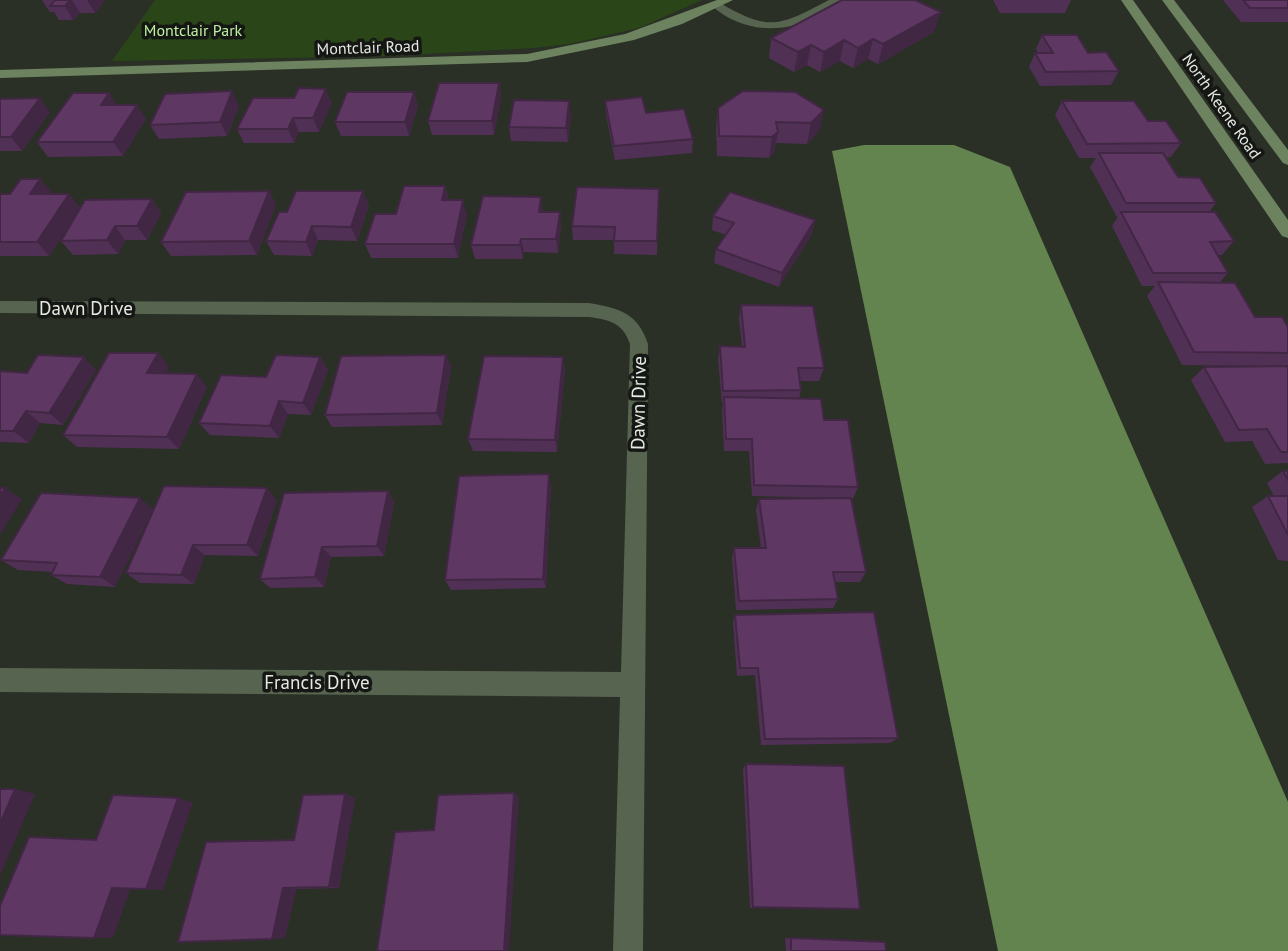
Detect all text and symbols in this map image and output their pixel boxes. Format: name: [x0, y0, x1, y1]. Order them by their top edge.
park label: Montclair Park: [144, 20, 243, 40]
street label: Montclair Road: [316, 35, 420, 59]
street label: North Keene Road: [1178, 50, 1266, 162]
street label: Dawn Drive: [39, 296, 133, 320]
street label: Dawn Drive: [625, 356, 651, 450]
street label: Francis Drive: [264, 670, 370, 694]

